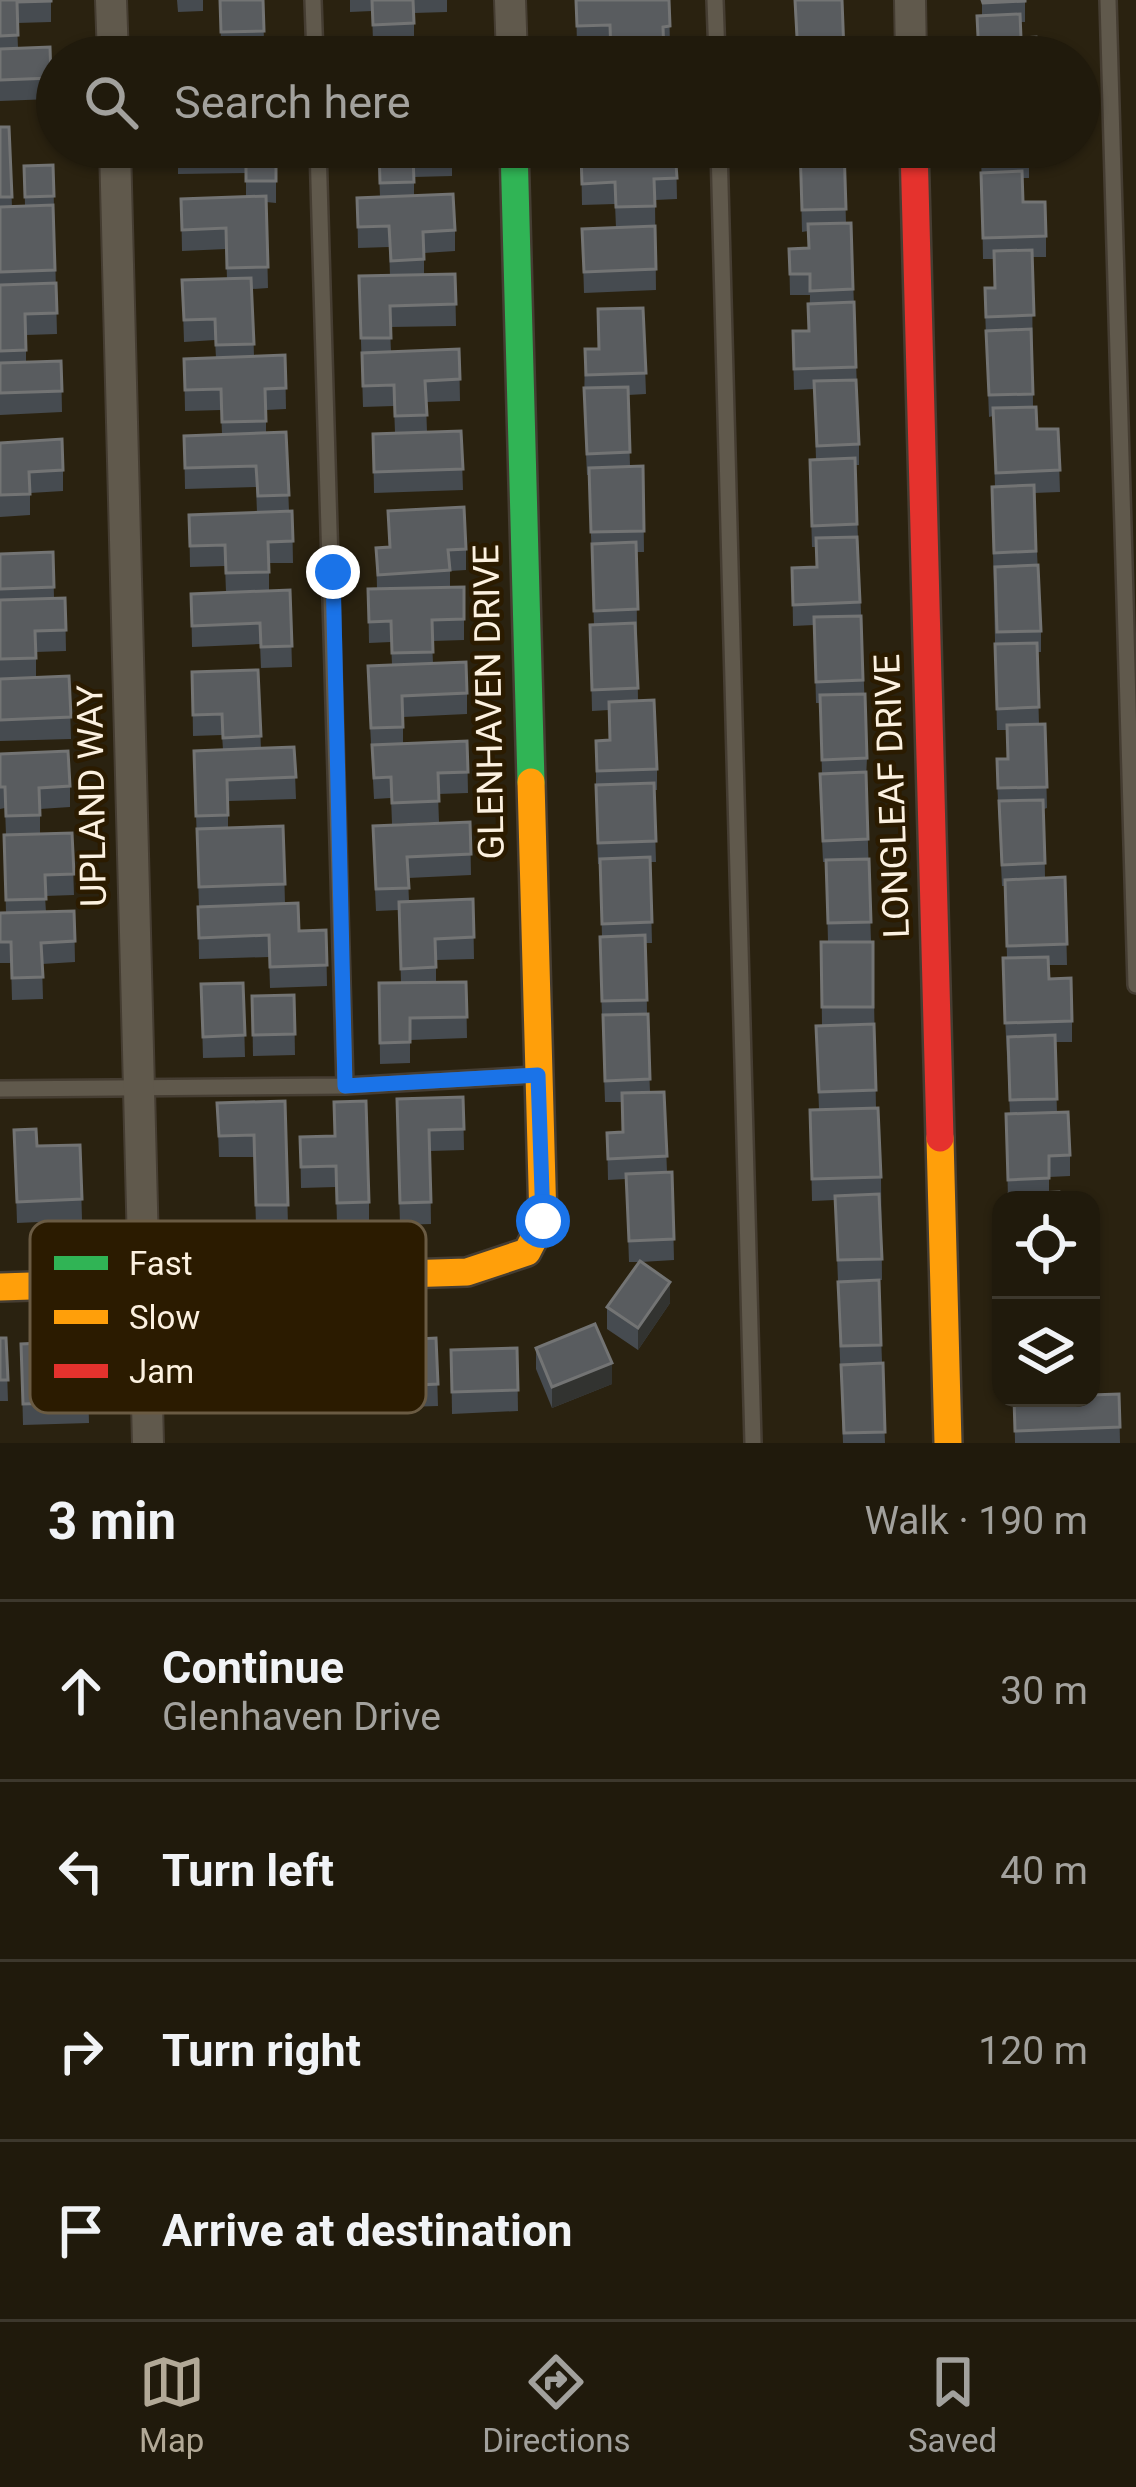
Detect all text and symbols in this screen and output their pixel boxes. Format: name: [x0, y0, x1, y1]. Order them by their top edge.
search box: [36, 36, 1100, 168]
icon: search: [78, 69, 144, 135]
text: Search here: [174, 76, 411, 129]
street label: GLENHAVEN DRIVE: [465, 544, 513, 860]
route end: [306, 545, 360, 599]
street label: LONGLEAF DRIVE: [866, 653, 918, 939]
street label: UPLAND WAY: [69, 684, 115, 907]
map controls: [992, 1191, 1100, 1407]
button: locate: [992, 1191, 1100, 1299]
route start: [516, 1194, 570, 1248]
legend: [30, 1221, 426, 1413]
text: Fast: [129, 1244, 192, 1283]
text: Slow: [129, 1298, 200, 1337]
button: layers: [992, 1299, 1100, 1407]
text: Jam: [129, 1352, 194, 1391]
text: 3 min: [48, 1492, 176, 1551]
text: Walk · 190 m: [864, 1498, 1088, 1544]
text: Continue: [162, 1641, 344, 1694]
icon: ahead: [48, 1658, 114, 1724]
text: 30 m: [1000, 1668, 1088, 1714]
text: Glenhaven Drive: [162, 1694, 441, 1740]
icon: left: [48, 1838, 114, 1904]
text: Turn left: [162, 1844, 334, 1897]
text: 40 m: [1000, 1848, 1088, 1894]
icon: right: [48, 2018, 114, 2084]
text: Turn right: [162, 2024, 361, 2077]
text: 120 m: [978, 2028, 1088, 2074]
icon: arrive: [48, 2198, 114, 2264]
text: Arrive at destination: [162, 2204, 573, 2257]
tab: Map: [139, 2349, 205, 2460]
tab: Directions: [482, 2349, 631, 2460]
tab: Saved: [908, 2349, 997, 2460]

